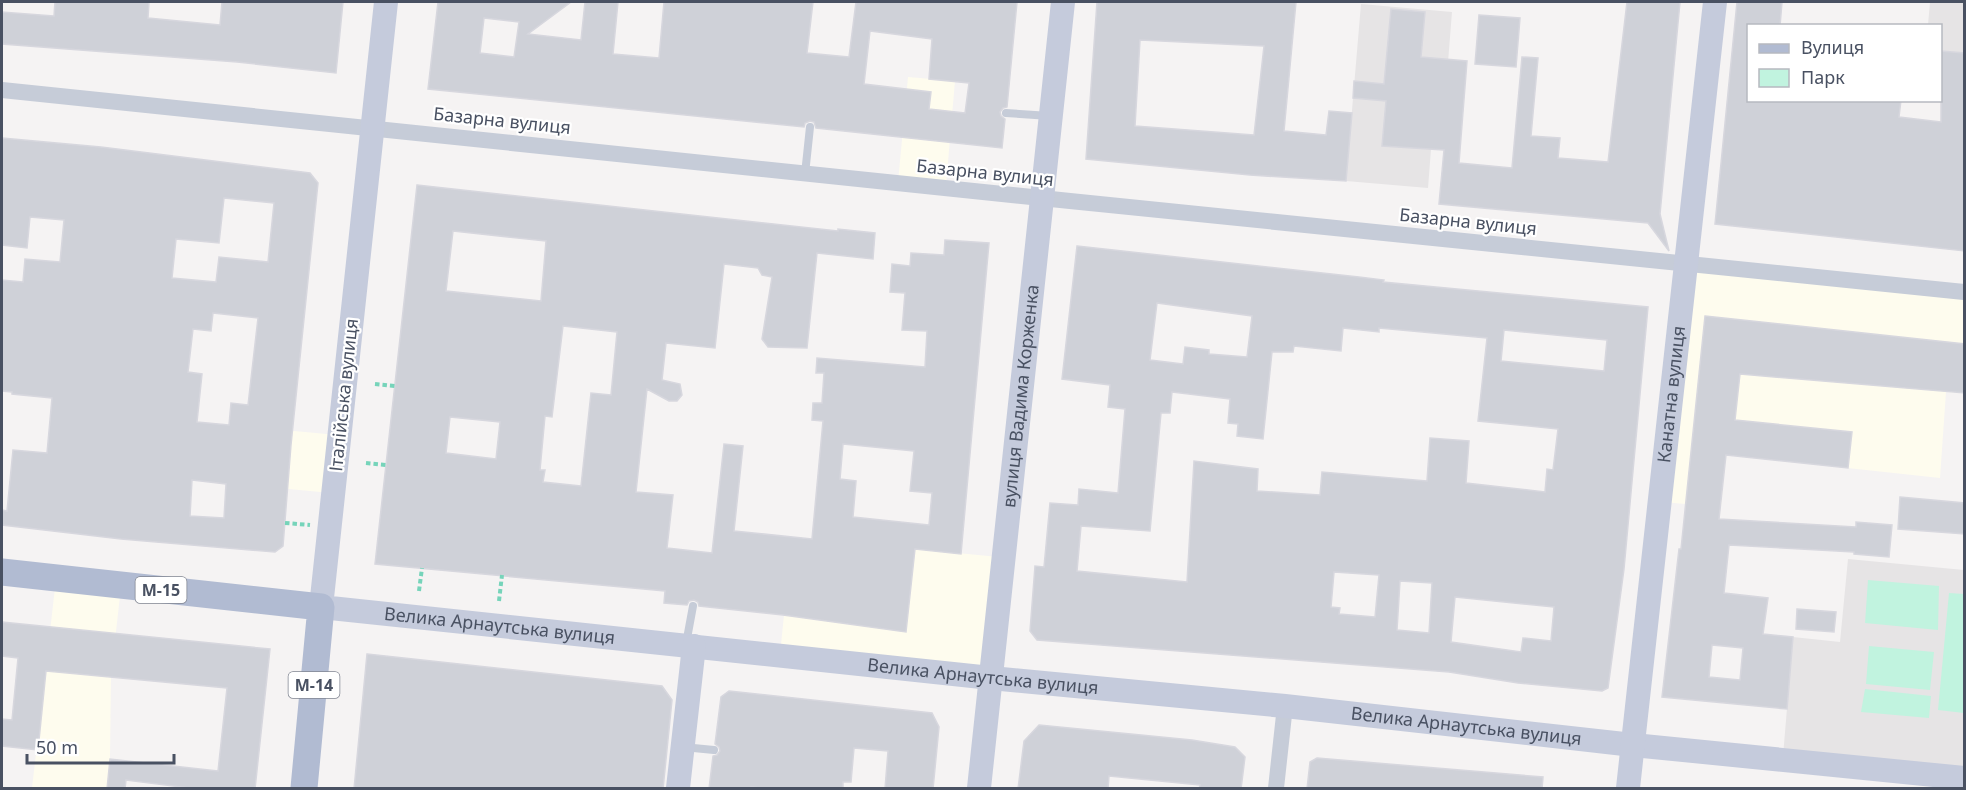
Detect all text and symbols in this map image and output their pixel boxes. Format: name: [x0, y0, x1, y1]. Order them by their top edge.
legend: [1747, 24, 1942, 102]
text: Вулиця: [1801, 35, 1864, 59]
text: Парк: [1801, 65, 1845, 89]
street label: Базарна вулиця: [432, 101, 572, 139]
street label: Базарна вулиця: [915, 153, 1055, 191]
street label: Базарна вулиця: [1398, 202, 1538, 240]
street label: вулиця Вадима Корженка: [996, 283, 1044, 509]
street label: Італійська вулиця: [323, 317, 363, 473]
street label: Канатна вулиця: [1651, 325, 1690, 464]
road number: М-15: [136, 577, 186, 603]
street label: Велика Арнаутська вулиця: [383, 601, 616, 649]
street label: Велика Арнаутська вулиця: [866, 652, 1100, 699]
road number: М-14: [288, 672, 340, 698]
street label: Велика Арнаутська вулиця: [1350, 700, 1583, 750]
scale bar: [27, 727, 174, 765]
text: 50 m: [36, 735, 78, 759]

